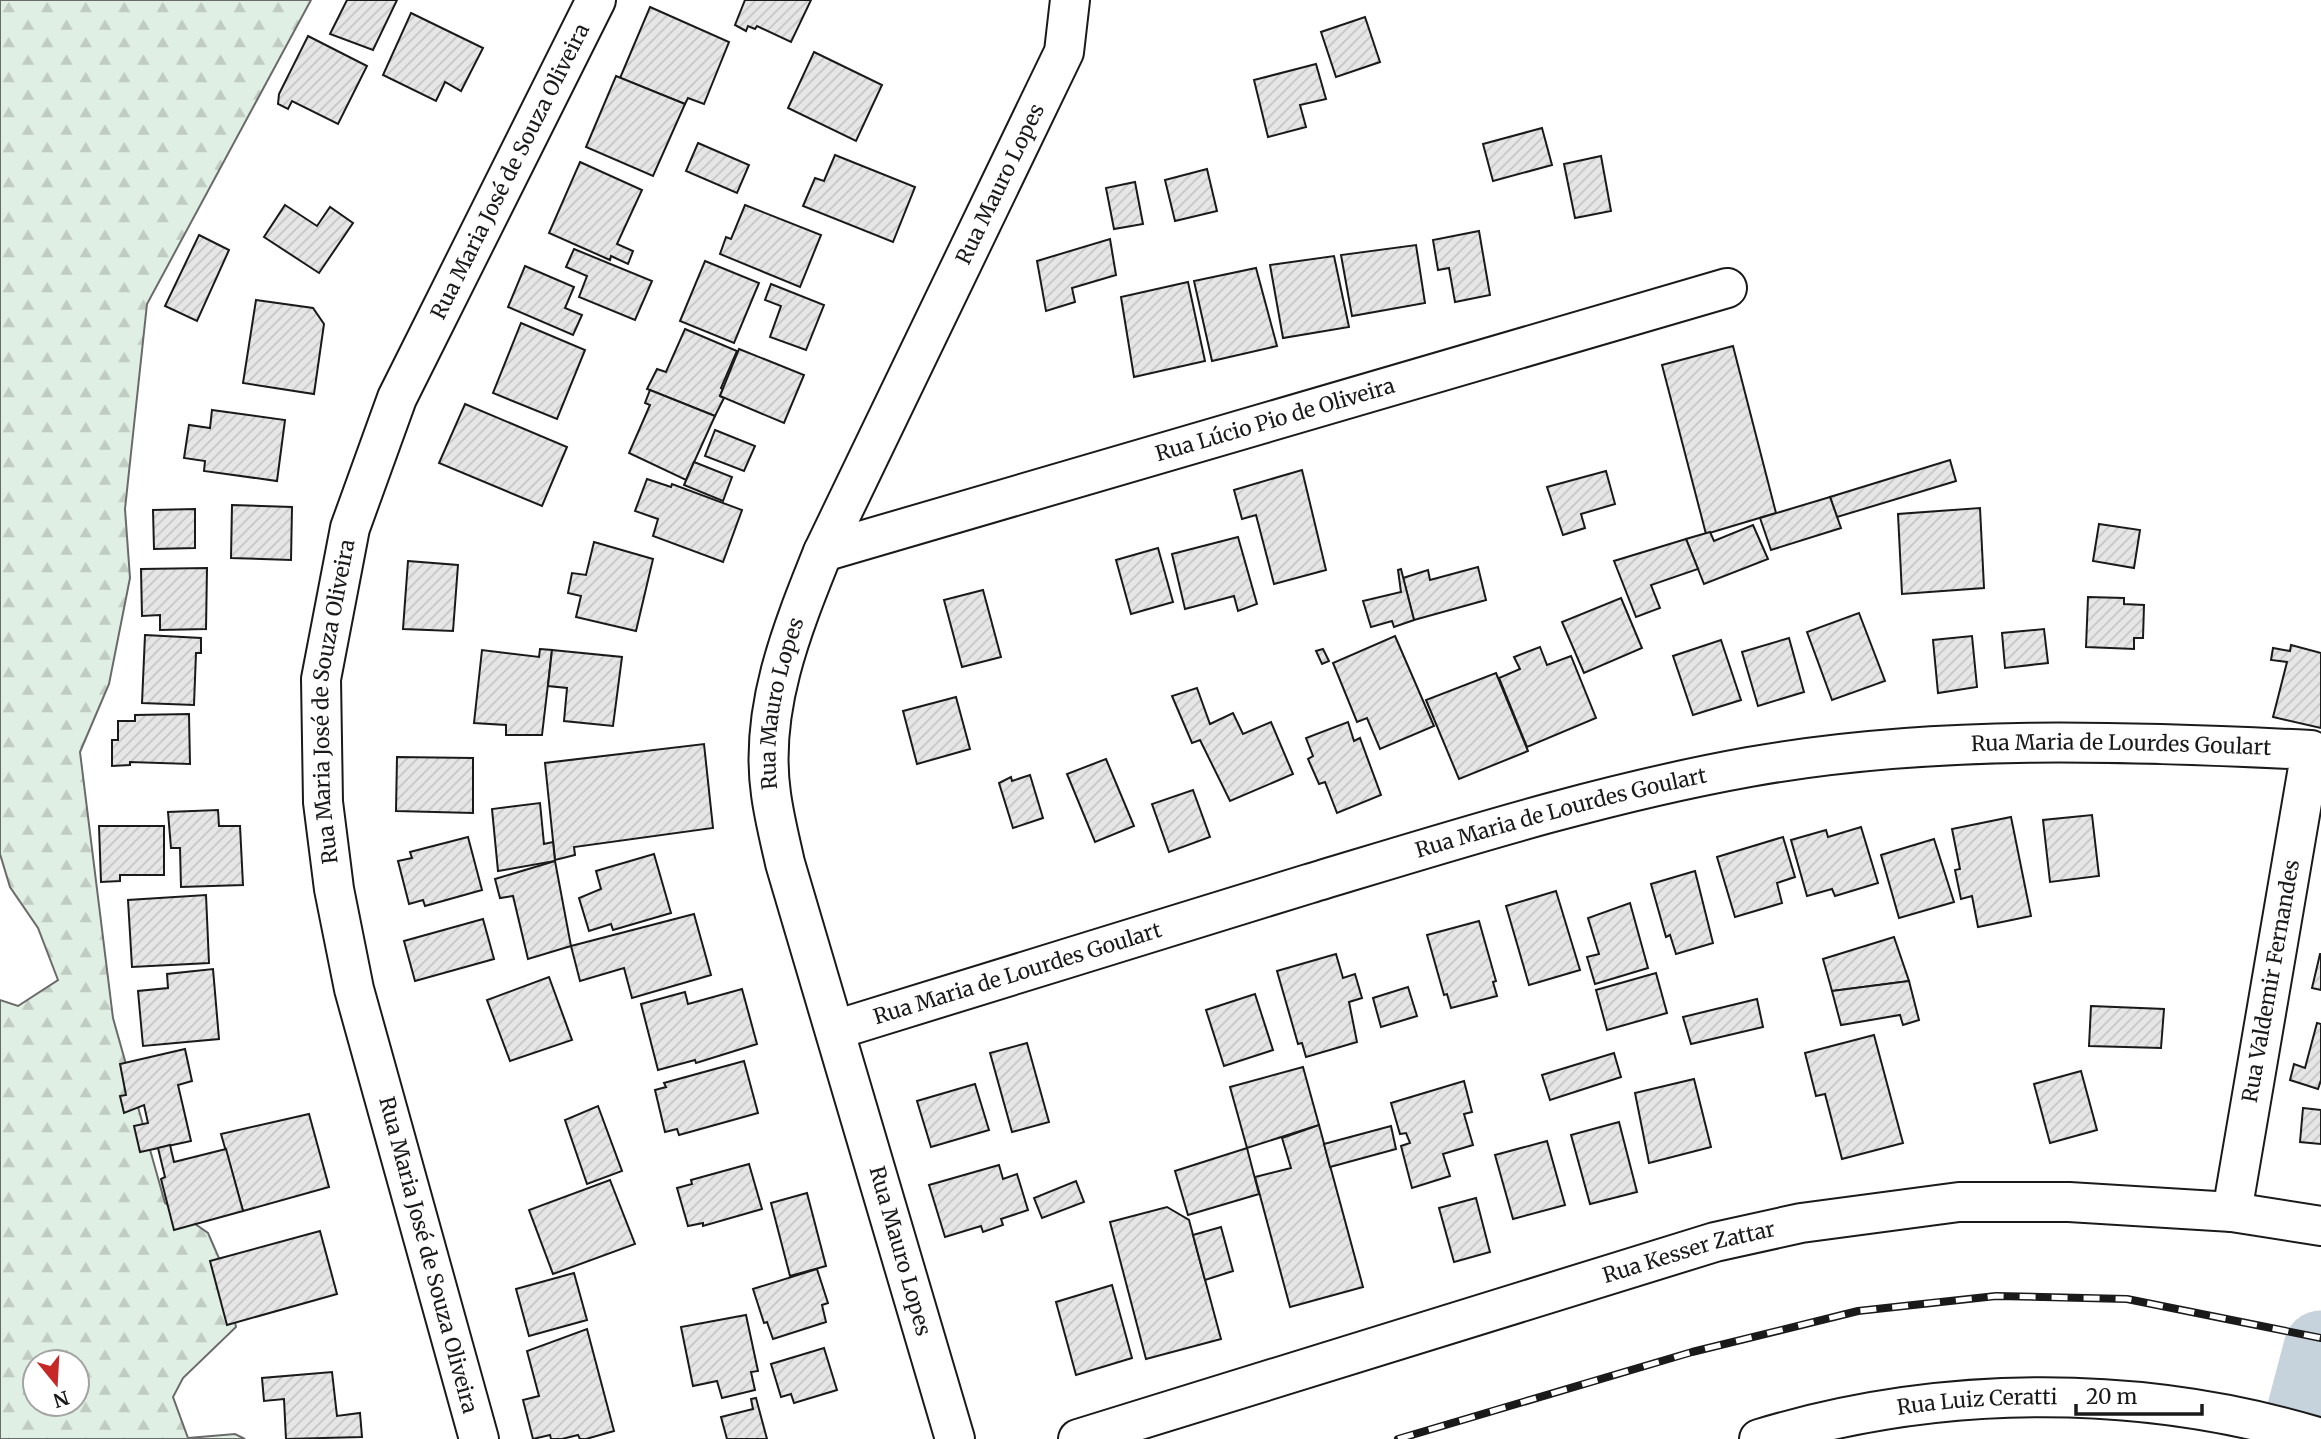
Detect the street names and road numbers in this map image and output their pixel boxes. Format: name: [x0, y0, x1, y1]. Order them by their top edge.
street label: Rua Maria José de Souza Oliveira: [425, 19, 595, 324]
street label: Rua Mauro Lopes: [950, 99, 1050, 269]
street label: Rua Lúcio Pio de Oliveira: [1152, 372, 1398, 467]
street label: Rua Maria José de Souza Oliveira: [307, 537, 361, 866]
street label: Rua Mauro Lopes: [754, 614, 810, 791]
street label: Rua Maria de Lourdes Goulart: [1970, 729, 2272, 761]
street label: Rua Maria de Lourdes Goulart: [1412, 761, 1709, 864]
street label: Rua Valdemir Fernandes: [2236, 857, 2305, 1104]
street label: Rua Maria de Lourdes Goulart: [870, 916, 1165, 1030]
street label: Rua Maria José de Souza Oliveira: [373, 1093, 484, 1416]
street label: Rua Mauro Lopes: [863, 1163, 938, 1339]
street label: Rua Kesser Zattar: [1599, 1215, 1778, 1289]
street label: Rua Luiz Ceratti: [1895, 1383, 2058, 1421]

